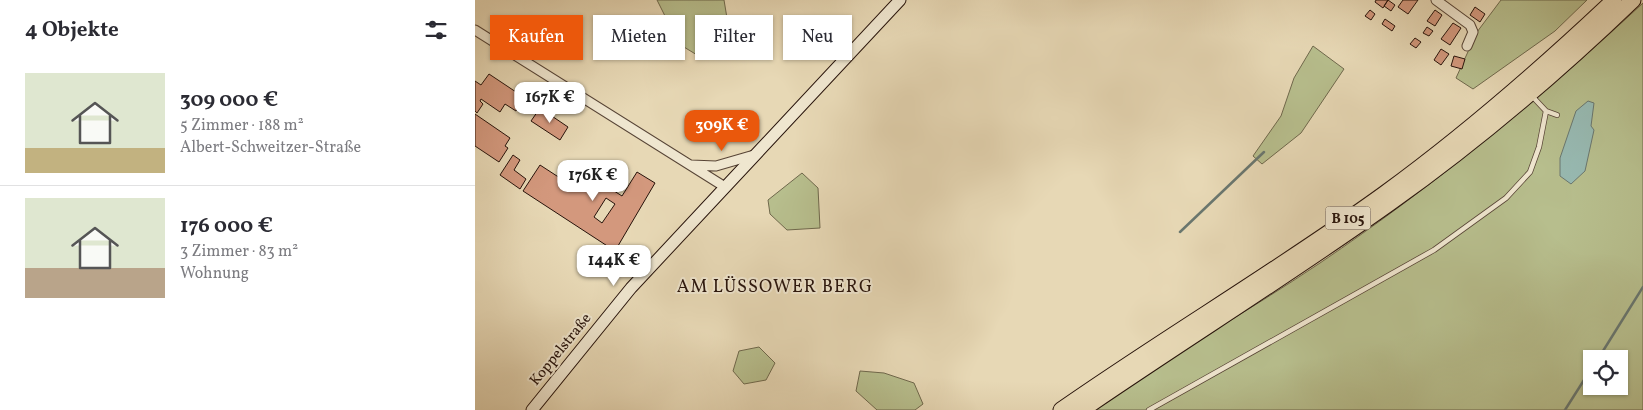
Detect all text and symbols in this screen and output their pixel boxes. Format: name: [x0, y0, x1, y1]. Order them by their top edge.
chip: Kaufen: [490, 15, 583, 60]
chip: Mieten: [593, 15, 685, 60]
chip: Filter: [695, 15, 773, 60]
chip: Neu: [783, 15, 852, 60]
text: 4 Objekte: [25, 16, 119, 45]
icon: filters: [422, 16, 450, 44]
pin: 167K €: [509, 82, 591, 124]
text: 309 000 €: [180, 86, 278, 115]
text: 167K €: [525, 87, 575, 109]
icon: home: [65, 93, 125, 153]
pin: 309K €: [681, 110, 763, 152]
text: 5 Zimmer · 188 m²: [180, 115, 304, 137]
text: 309K €: [695, 115, 749, 137]
text: Albert-Schweitzer-Straße: [180, 137, 361, 159]
pin: 176K €: [552, 160, 634, 202]
text: 176K €: [568, 165, 618, 187]
road number: B 105: [1325, 207, 1371, 230]
text: 176 000 €: [180, 212, 273, 241]
icon: home: [65, 218, 125, 278]
text: 3 Zimmer · 83 m²: [180, 241, 298, 263]
pin: 144K €: [573, 244, 655, 287]
text: 144K €: [588, 250, 640, 272]
text: Wohnung: [180, 263, 249, 285]
district label: AM LÜSSOWER BERG: [677, 275, 873, 300]
street label: Koppelstraße: [525, 309, 597, 391]
map controls: [1583, 350, 1628, 395]
button: locate: [1583, 350, 1628, 395]

